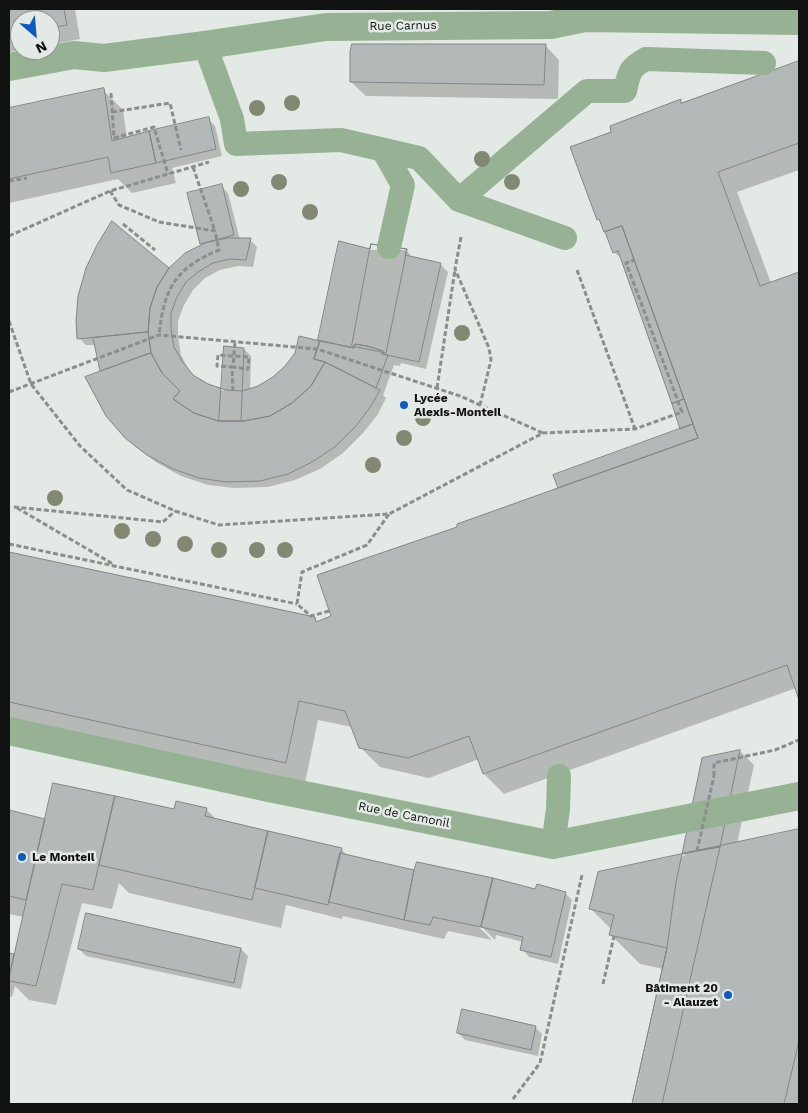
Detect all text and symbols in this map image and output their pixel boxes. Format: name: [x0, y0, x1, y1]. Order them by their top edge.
north arrow: [10, 10, 60, 60]
street label: Rue Carnus: [369, 18, 437, 34]
text: N: [33, 38, 50, 57]
place label: Lycée Alexis-Monteil: [414, 391, 501, 419]
marker: Lycée Alexis-Monteil: [398, 399, 410, 411]
street label: Rue de Camonil: [357, 799, 451, 831]
place label: Le Monteil: [32, 850, 95, 864]
marker: Le Monteil: [16, 851, 28, 863]
place label: Bâtiment 20 - Alauzet: [645, 981, 718, 1009]
marker: Bâtiment 20 - Alauzet: [722, 989, 734, 1001]

